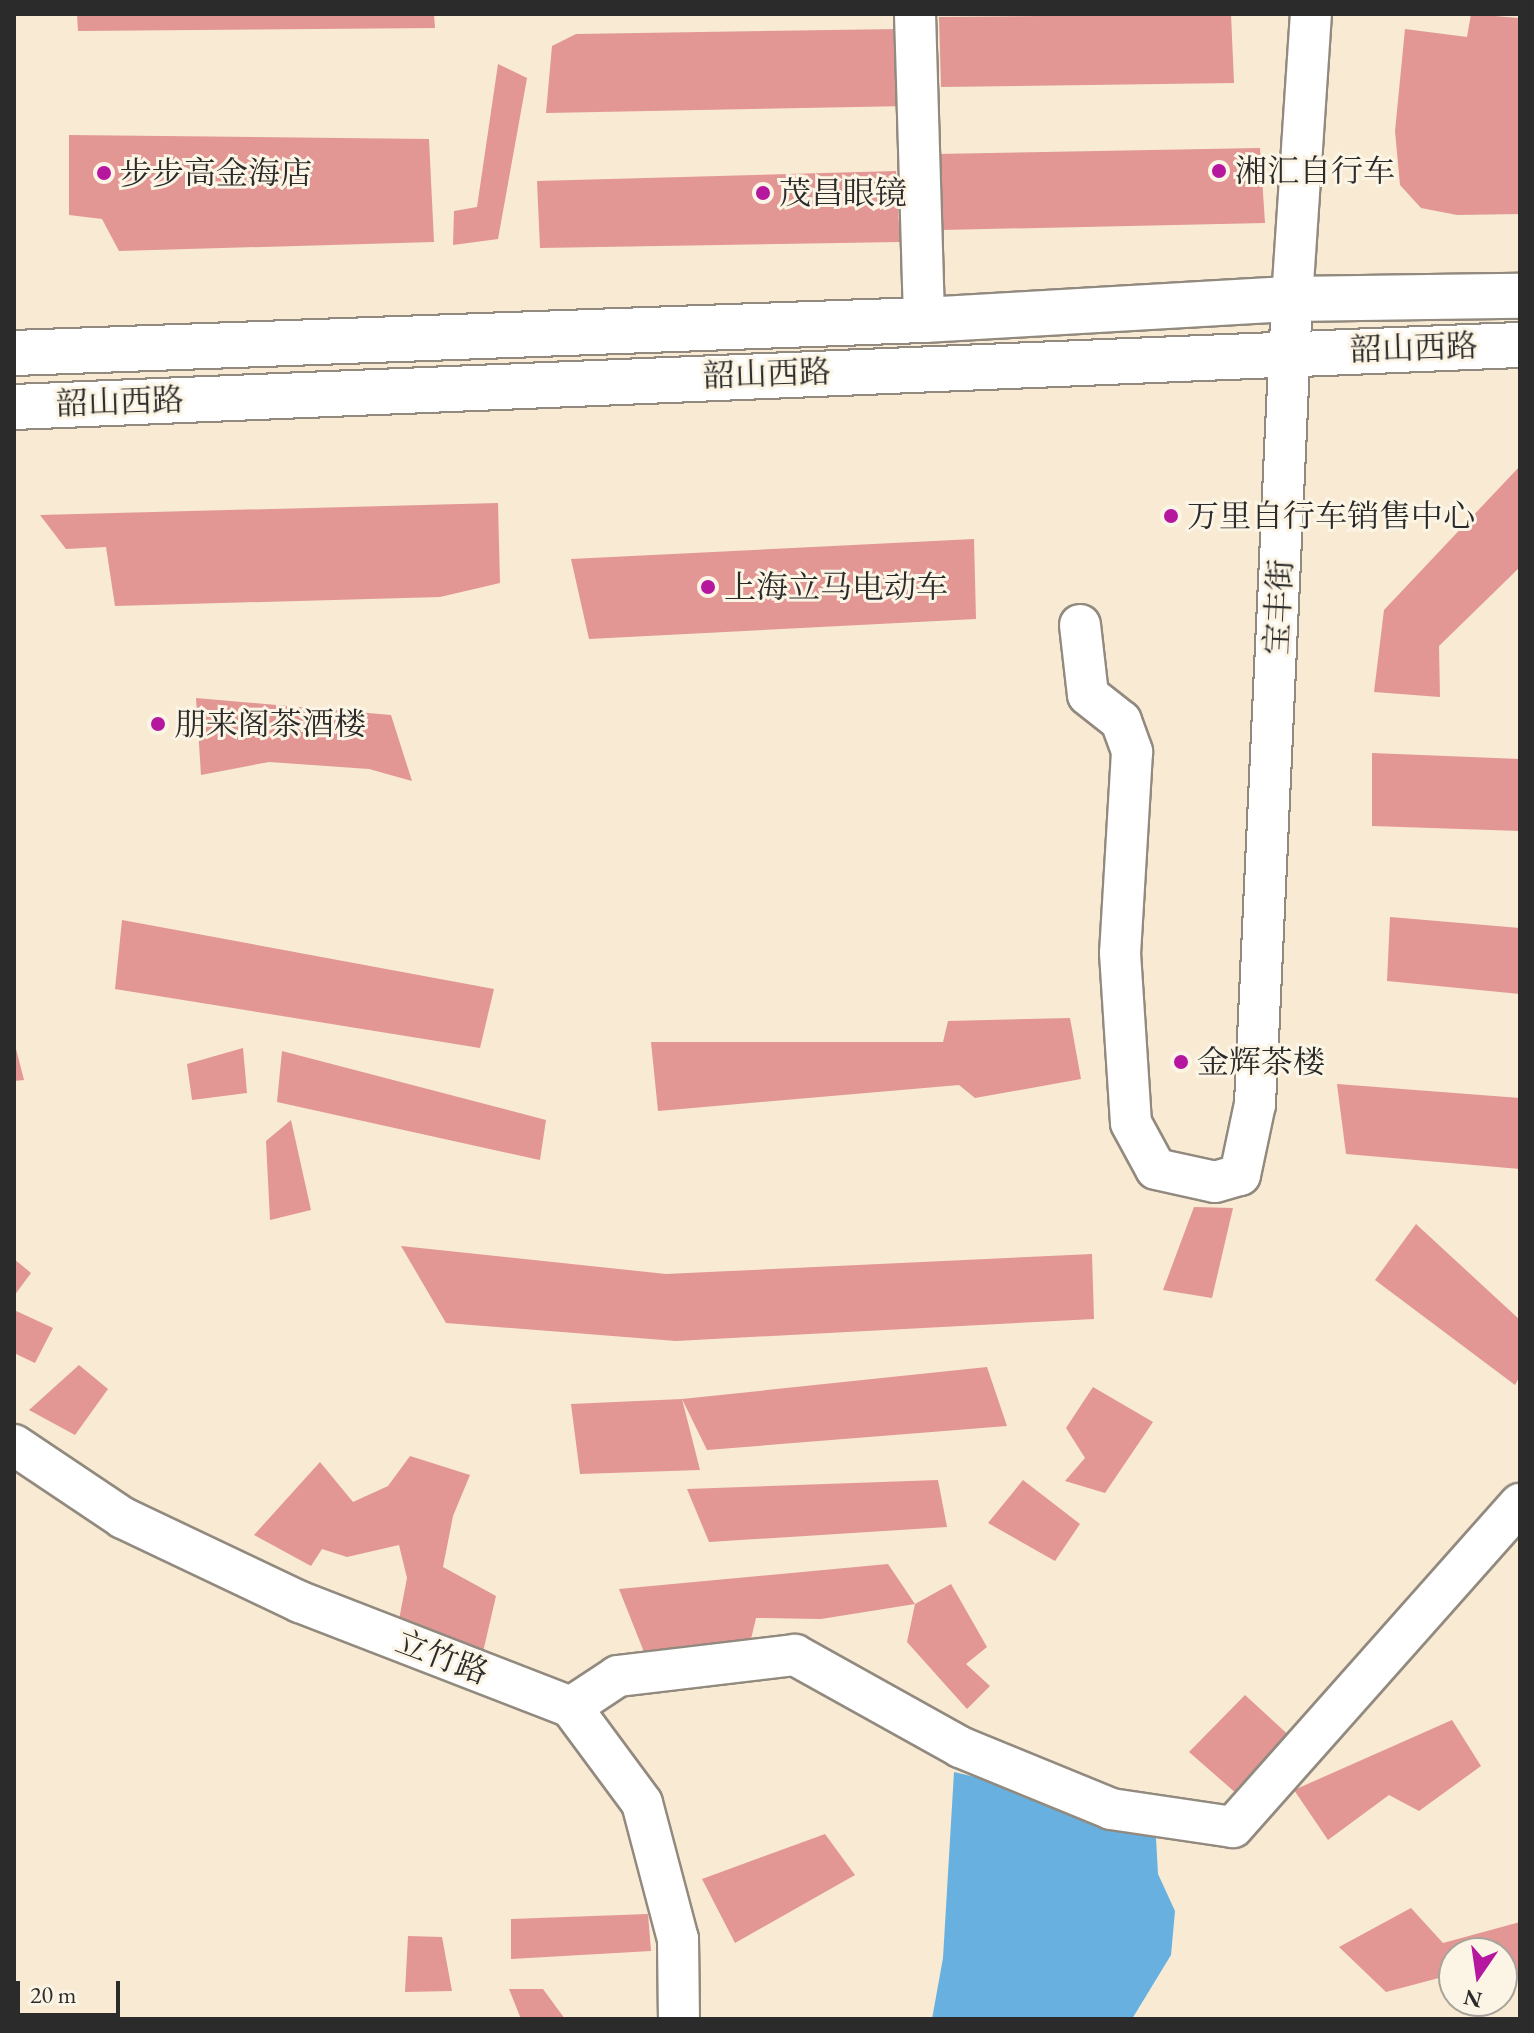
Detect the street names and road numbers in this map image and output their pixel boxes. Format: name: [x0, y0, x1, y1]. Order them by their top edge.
street label: 韶山西路: [1349, 327, 1479, 369]
street label: 韶山西路: [702, 353, 832, 395]
street label: 韶山西路: [55, 381, 185, 423]
street label: 宝丰街: [1257, 558, 1301, 656]
street label: 立竹路: [390, 1622, 494, 1692]

